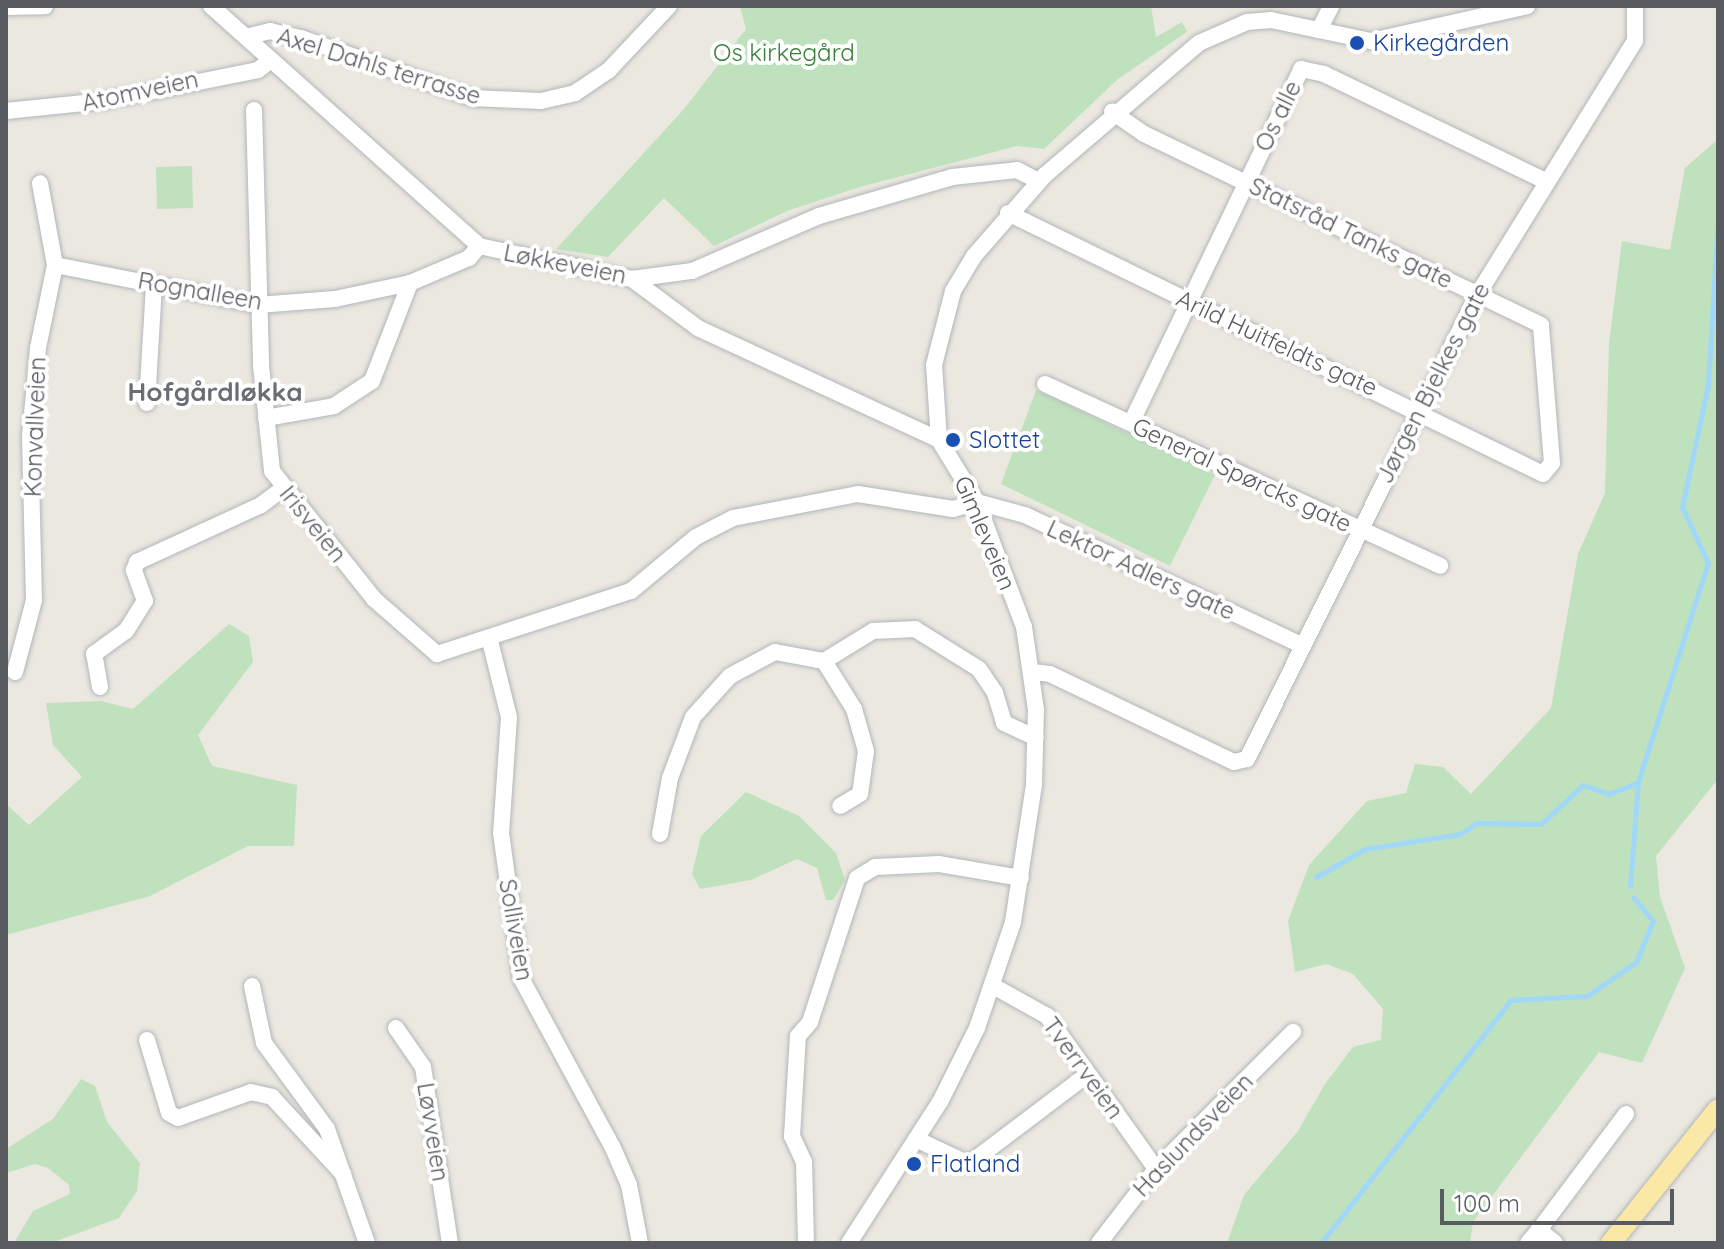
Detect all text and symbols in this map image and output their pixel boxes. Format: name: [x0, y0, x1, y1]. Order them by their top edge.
street label: Axel Dahls terrasse: [274, 21, 484, 111]
place label: Kirkegården: [1373, 29, 1509, 57]
marker: Kirkegården: [1348, 34, 1366, 52]
park label: Os kirkegård: [713, 39, 855, 67]
street label: Atomveien: [79, 65, 201, 117]
street label: Os alle: [1249, 76, 1307, 156]
street label: Statsråd Tanks gate: [1245, 171, 1457, 295]
street label: Løkkeveien: [501, 238, 629, 290]
street label: Rognalleen: [136, 266, 264, 316]
street label: Jørgen Bjelkes gate: [1370, 278, 1496, 488]
street label: Arild Huitfeldts gate: [1172, 284, 1382, 402]
street label: Konvallveien: [18, 356, 52, 498]
district label: Hofgårdløkka: [127, 376, 303, 408]
street label: General Spørcks gate: [1128, 412, 1356, 538]
place label: Slottet: [969, 426, 1040, 454]
marker: Slottet: [944, 431, 962, 449]
street label: Gimleveien: [948, 472, 1022, 594]
street label: Irisveien: [273, 480, 353, 568]
street label: Lektor Adlers gate: [1042, 514, 1240, 626]
street label: Solliveien: [493, 877, 539, 983]
street label: Tverrveien: [1036, 1011, 1130, 1125]
street label: Haslundsveien: [1127, 1067, 1259, 1203]
street label: Løvveien: [411, 1080, 455, 1184]
place label: Flatland: [930, 1150, 1020, 1178]
marker: Flatland: [905, 1155, 923, 1173]
scale bar: [1444, 1173, 1678, 1223]
text: 100 m: [1454, 1188, 1520, 1218]

